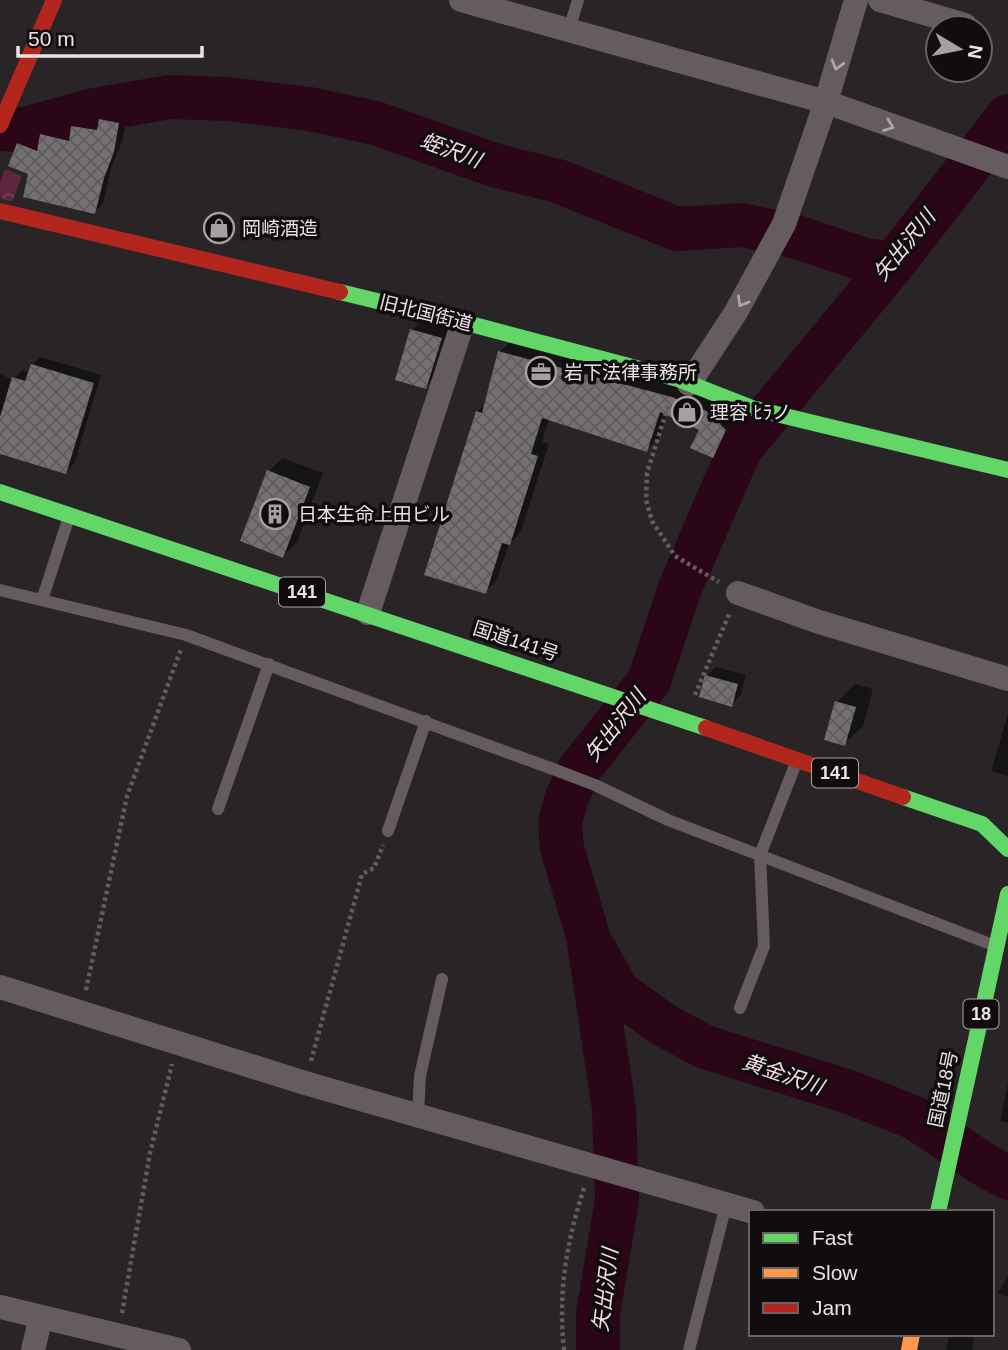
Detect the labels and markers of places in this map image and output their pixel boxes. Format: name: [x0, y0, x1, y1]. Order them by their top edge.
shop icon: 岡崎酒造: [202, 211, 236, 245]
place label: 岡崎酒造: [242, 218, 318, 239]
office icon: 岩下法律事務所: [524, 355, 558, 389]
place label: 岩下法律事務所: [564, 362, 697, 383]
shop icon: 理容 ﾋﾗノ: [670, 395, 704, 429]
place label: 理容 ﾋﾗノ: [710, 402, 791, 423]
building icon: 日本生命上田ビル: [258, 497, 292, 531]
place label: 日本生命上田ビル: [298, 504, 450, 525]

